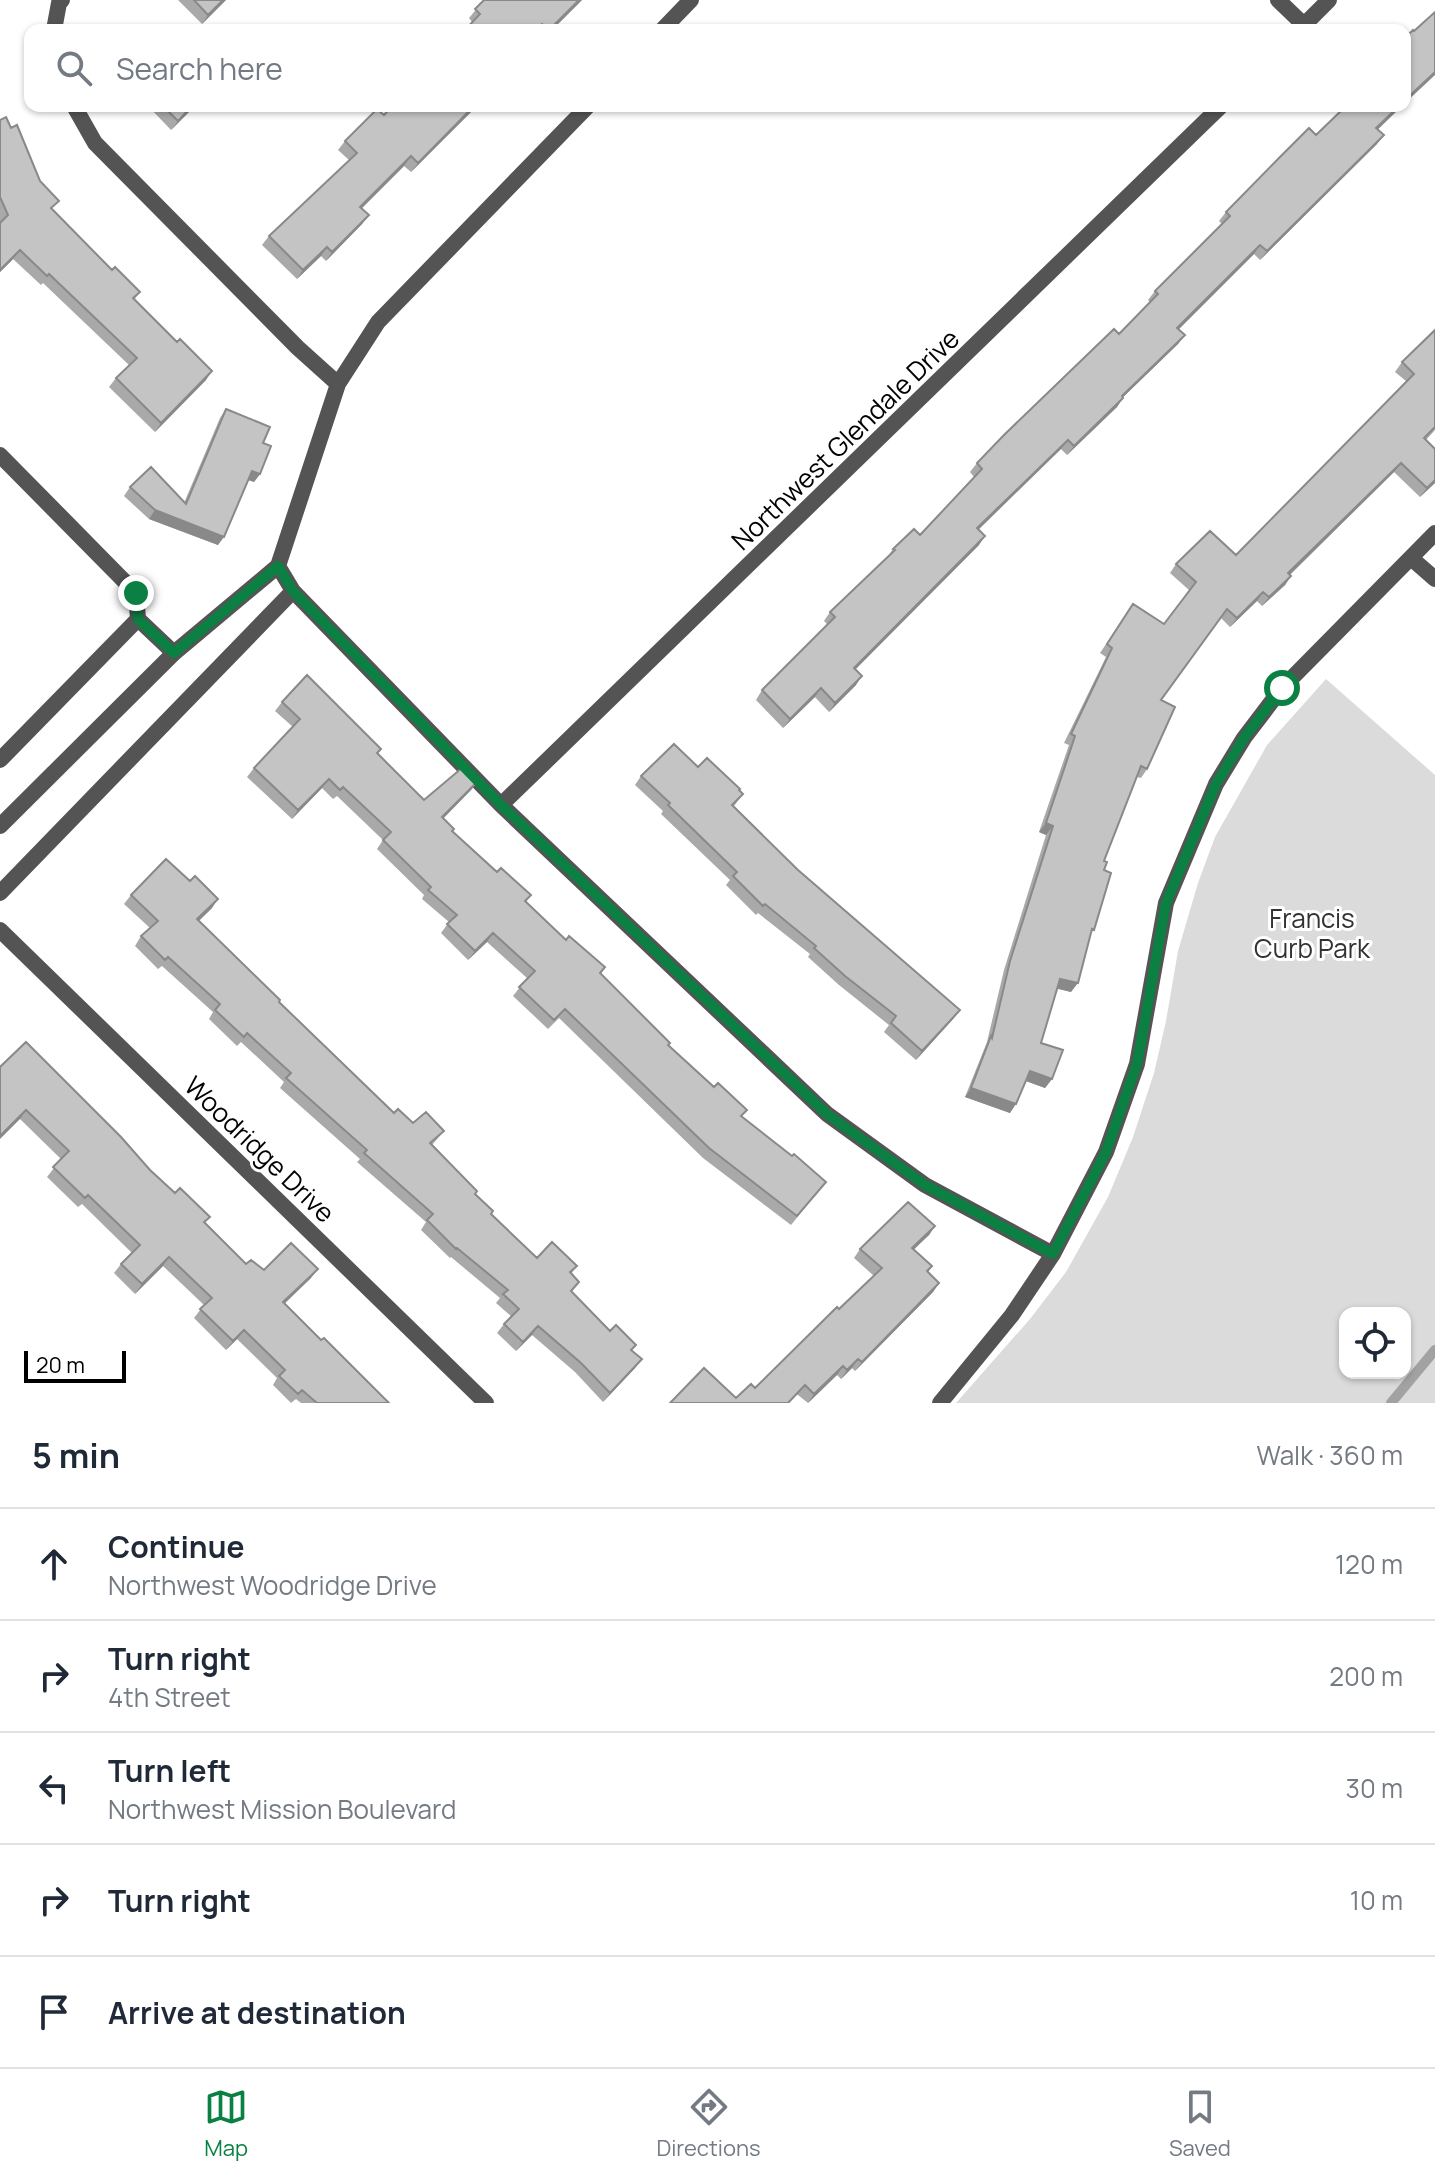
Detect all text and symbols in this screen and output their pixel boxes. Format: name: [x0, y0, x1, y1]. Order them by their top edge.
search box: [24, 24, 1411, 112]
icon: search: [52, 46, 96, 90]
text: Search here: [116, 48, 283, 89]
street label: Northwest Glendale Drive: [723, 320, 967, 558]
route end: [118, 575, 154, 611]
route start: [1264, 670, 1300, 706]
park label: Francis Curb Park: [1254, 900, 1371, 966]
street label: Woodridge Drive: [177, 1068, 343, 1230]
map controls: [1339, 1307, 1411, 1379]
button: locate: [1339, 1307, 1411, 1379]
scale bar: [24, 1347, 126, 1383]
text: 20 m: [36, 1350, 85, 1380]
text: 5 min: [32, 1432, 120, 1478]
text: Walk · 360 m: [1257, 1437, 1403, 1473]
text: Continue: [108, 1526, 244, 1567]
icon: ahead: [32, 1542, 76, 1586]
text: 120 m: [1335, 1546, 1403, 1582]
text: Northwest Woodridge Drive: [108, 1567, 437, 1603]
text: Turn right: [108, 1638, 251, 1679]
icon: right: [32, 1654, 76, 1698]
text: 200 m: [1329, 1658, 1403, 1694]
text: 4th Street: [108, 1679, 231, 1715]
text: Turn left: [108, 1750, 231, 1791]
icon: left: [32, 1766, 76, 1810]
text: 30 m: [1346, 1770, 1403, 1806]
text: Northwest Mission Boulevard: [108, 1791, 457, 1827]
icon: right: [32, 1878, 76, 1922]
text: Turn right: [108, 1880, 251, 1921]
text: 10 m: [1350, 1882, 1403, 1918]
icon: arrive: [32, 1990, 76, 2034]
text: Arrive at destination: [108, 1992, 406, 2033]
tab: Map: [204, 2085, 248, 2163]
tab: Directions: [656, 2085, 761, 2163]
tab: Saved: [1169, 2085, 1231, 2163]

